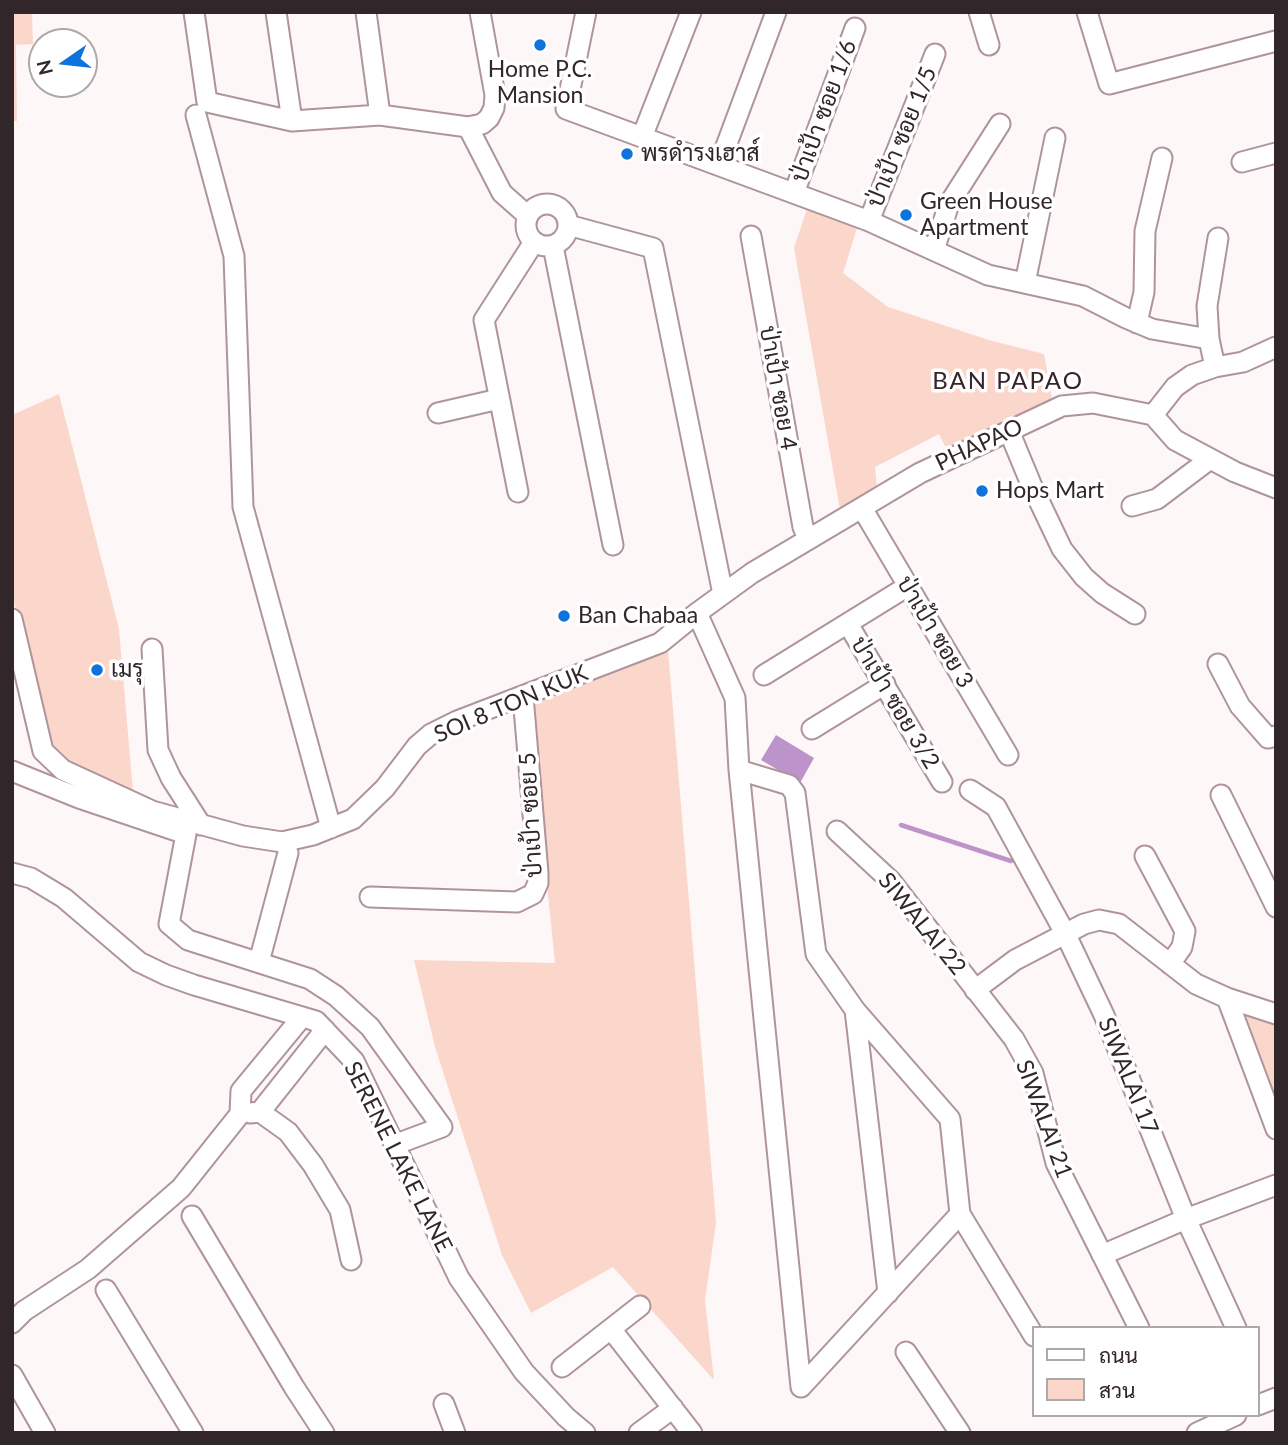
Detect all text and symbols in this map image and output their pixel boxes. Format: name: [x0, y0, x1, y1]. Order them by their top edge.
north arrow: [28, 28, 98, 98]
street label: ป่าเป้า ซอย 1/6: [786, 36, 862, 186]
marker: Home P.C. Mansion: [532, 37, 548, 53]
place label: Home P.C. Mansion: [488, 56, 592, 110]
text: N: [31, 58, 57, 78]
street label: ป่าเป้า ซอย 1/5: [861, 63, 943, 211]
place label: พรดำรงเฮาส์: [641, 140, 760, 168]
marker: พรดำรงเฮาส์: [619, 146, 635, 162]
place label: Green House Apartment: [920, 188, 1053, 242]
marker: Green House Apartment: [898, 207, 914, 223]
street label: ป่าเป้า ซอย 4: [754, 324, 802, 452]
district label: BAN PAPAO: [933, 367, 1083, 395]
street label: PHAPAO: [931, 413, 1027, 477]
place label: Hops Mart: [996, 477, 1104, 505]
marker: Hops Mart: [974, 483, 990, 499]
street label: ป่าเป้า ซอย 3: [891, 571, 979, 693]
place label: Ban Chabaa: [578, 602, 698, 630]
marker: Ban Chabaa: [556, 608, 572, 624]
street label: ป่าเป้า ซอย 3/2: [845, 632, 945, 774]
place label: เมรุ: [111, 656, 143, 684]
street label: SOI 8 TON KUK: [430, 659, 592, 749]
marker: เมรุ: [89, 662, 105, 678]
street label: ป่าเป้า ซอย 5: [514, 752, 548, 878]
street label: SIWALAI 22: [872, 867, 972, 981]
street label: SIWALAI 17: [1092, 1013, 1164, 1139]
street label: SIWALAI 21: [1010, 1056, 1078, 1182]
street label: SERENE LAKE LANE: [338, 1057, 458, 1257]
legend: [1032, 1326, 1260, 1417]
text: ถนน: [1099, 1342, 1138, 1367]
text: สวน: [1099, 1377, 1135, 1402]

